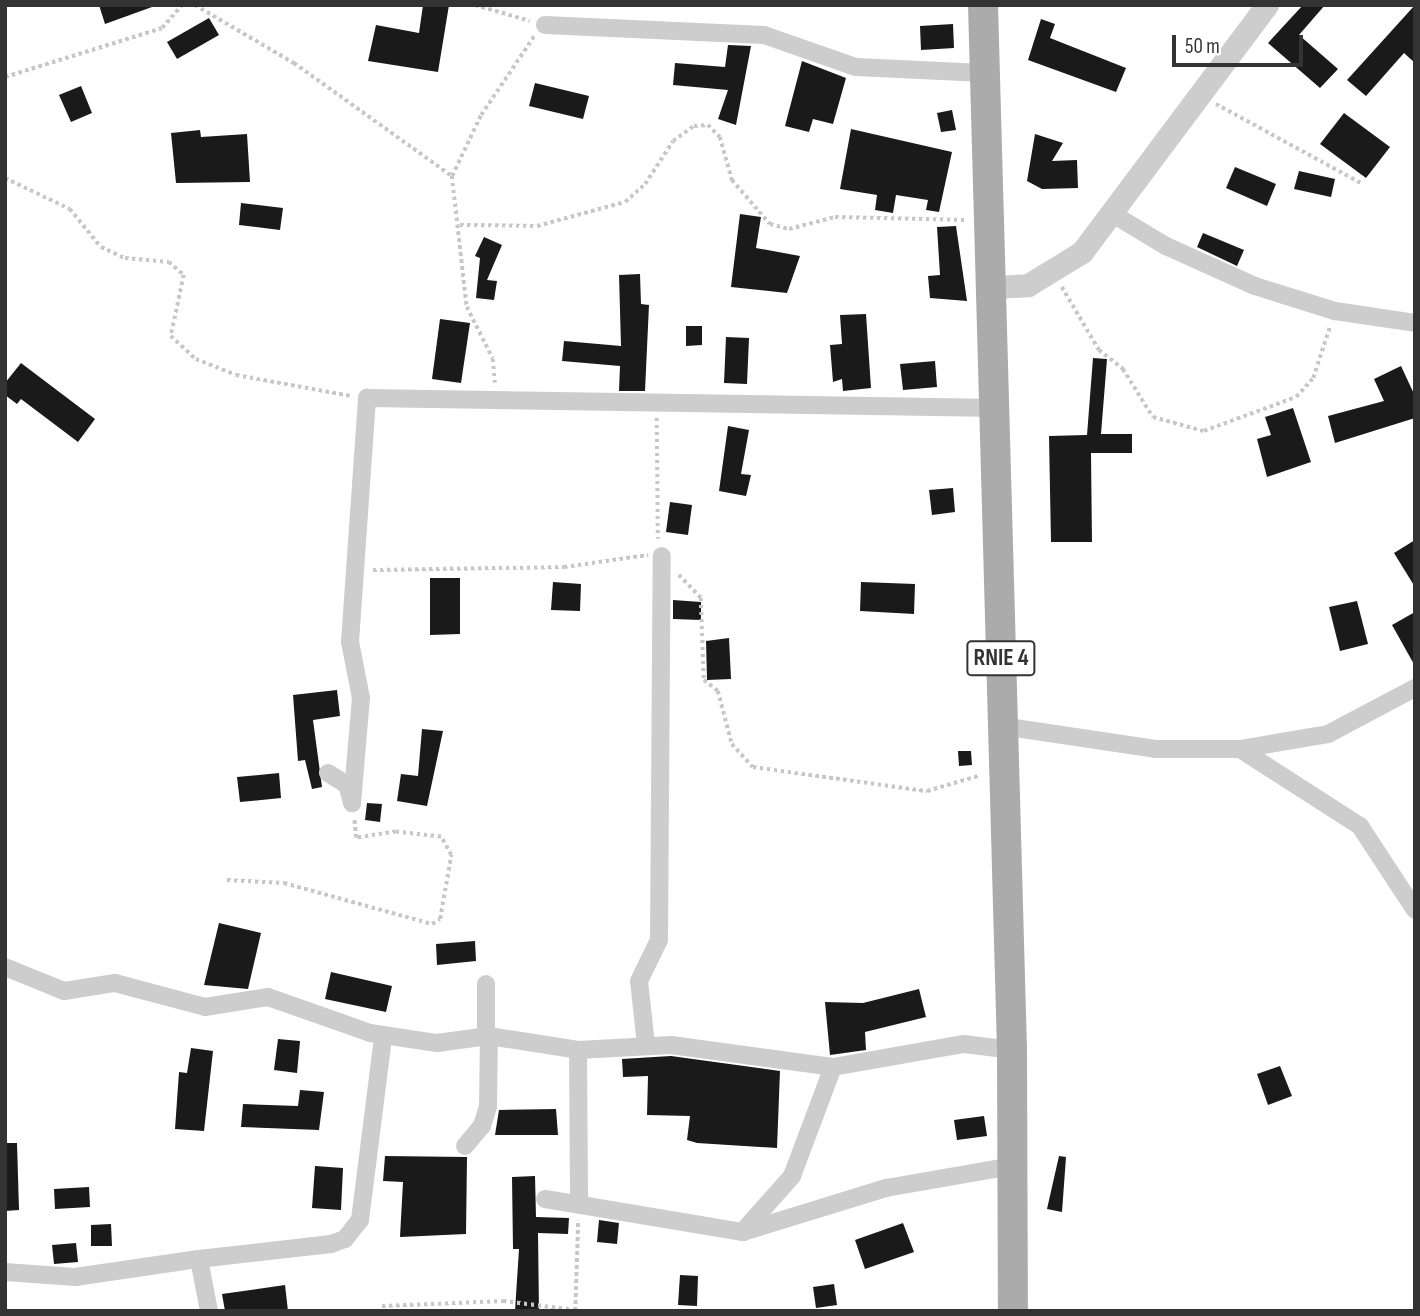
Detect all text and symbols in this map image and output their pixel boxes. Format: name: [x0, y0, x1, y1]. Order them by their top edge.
scale bar: [1175, 21, 1306, 65]
text: 50 m: [1185, 34, 1220, 59]
road number: RNIE 4: [966, 638, 1036, 678]

